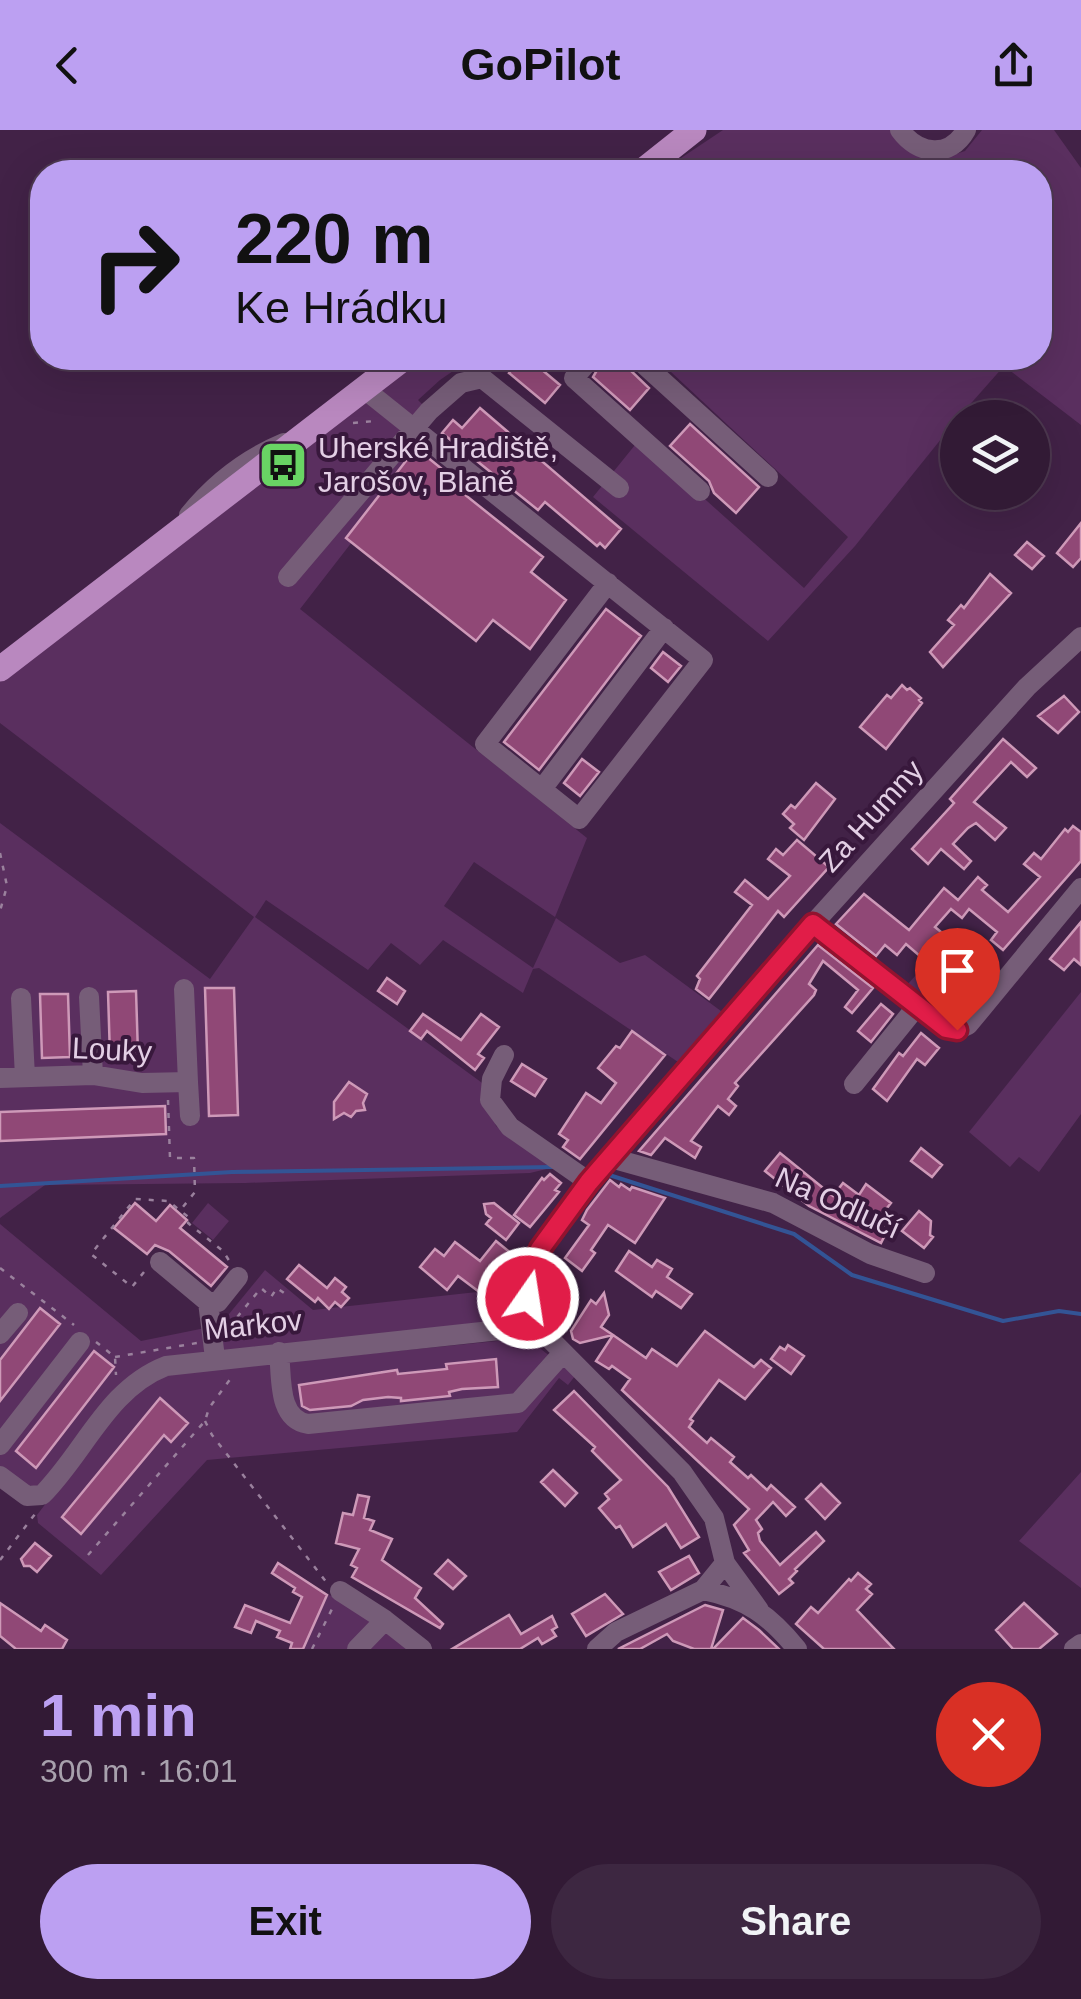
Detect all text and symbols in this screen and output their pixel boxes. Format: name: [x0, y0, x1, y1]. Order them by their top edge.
icon: back: [40, 38, 95, 93]
icon: share: [986, 38, 1041, 93]
text: GoPilot: [461, 39, 620, 90]
icon: right: [70, 200, 200, 330]
text: 220 m: [235, 200, 433, 278]
text: Ke Hrádku: [235, 282, 448, 333]
map controls: [940, 400, 1050, 510]
button: layers: [940, 400, 1050, 510]
place label: Uherské Hradiště, Jarošov, Blaně: [318, 431, 558, 498]
bus stop icon: Uherské Hradiště, Jarošov, Blaně: [257, 439, 309, 491]
street label: Za Humny: [812, 753, 929, 878]
pin: [915, 928, 1000, 1031]
icon: arrive: [930, 943, 985, 998]
street label: Louky: [71, 1031, 153, 1068]
street label: Na Odlučí: [771, 1160, 906, 1245]
position arrow: [476, 1246, 580, 1350]
street label: Markov: [202, 1303, 304, 1346]
text: 1 min: [40, 1682, 197, 1749]
button: close: [936, 1682, 1041, 1787]
text: 300 m · 16:01: [40, 1753, 237, 1789]
button: Exit: [40, 1864, 531, 1979]
button: Share: [551, 1864, 1041, 1979]

